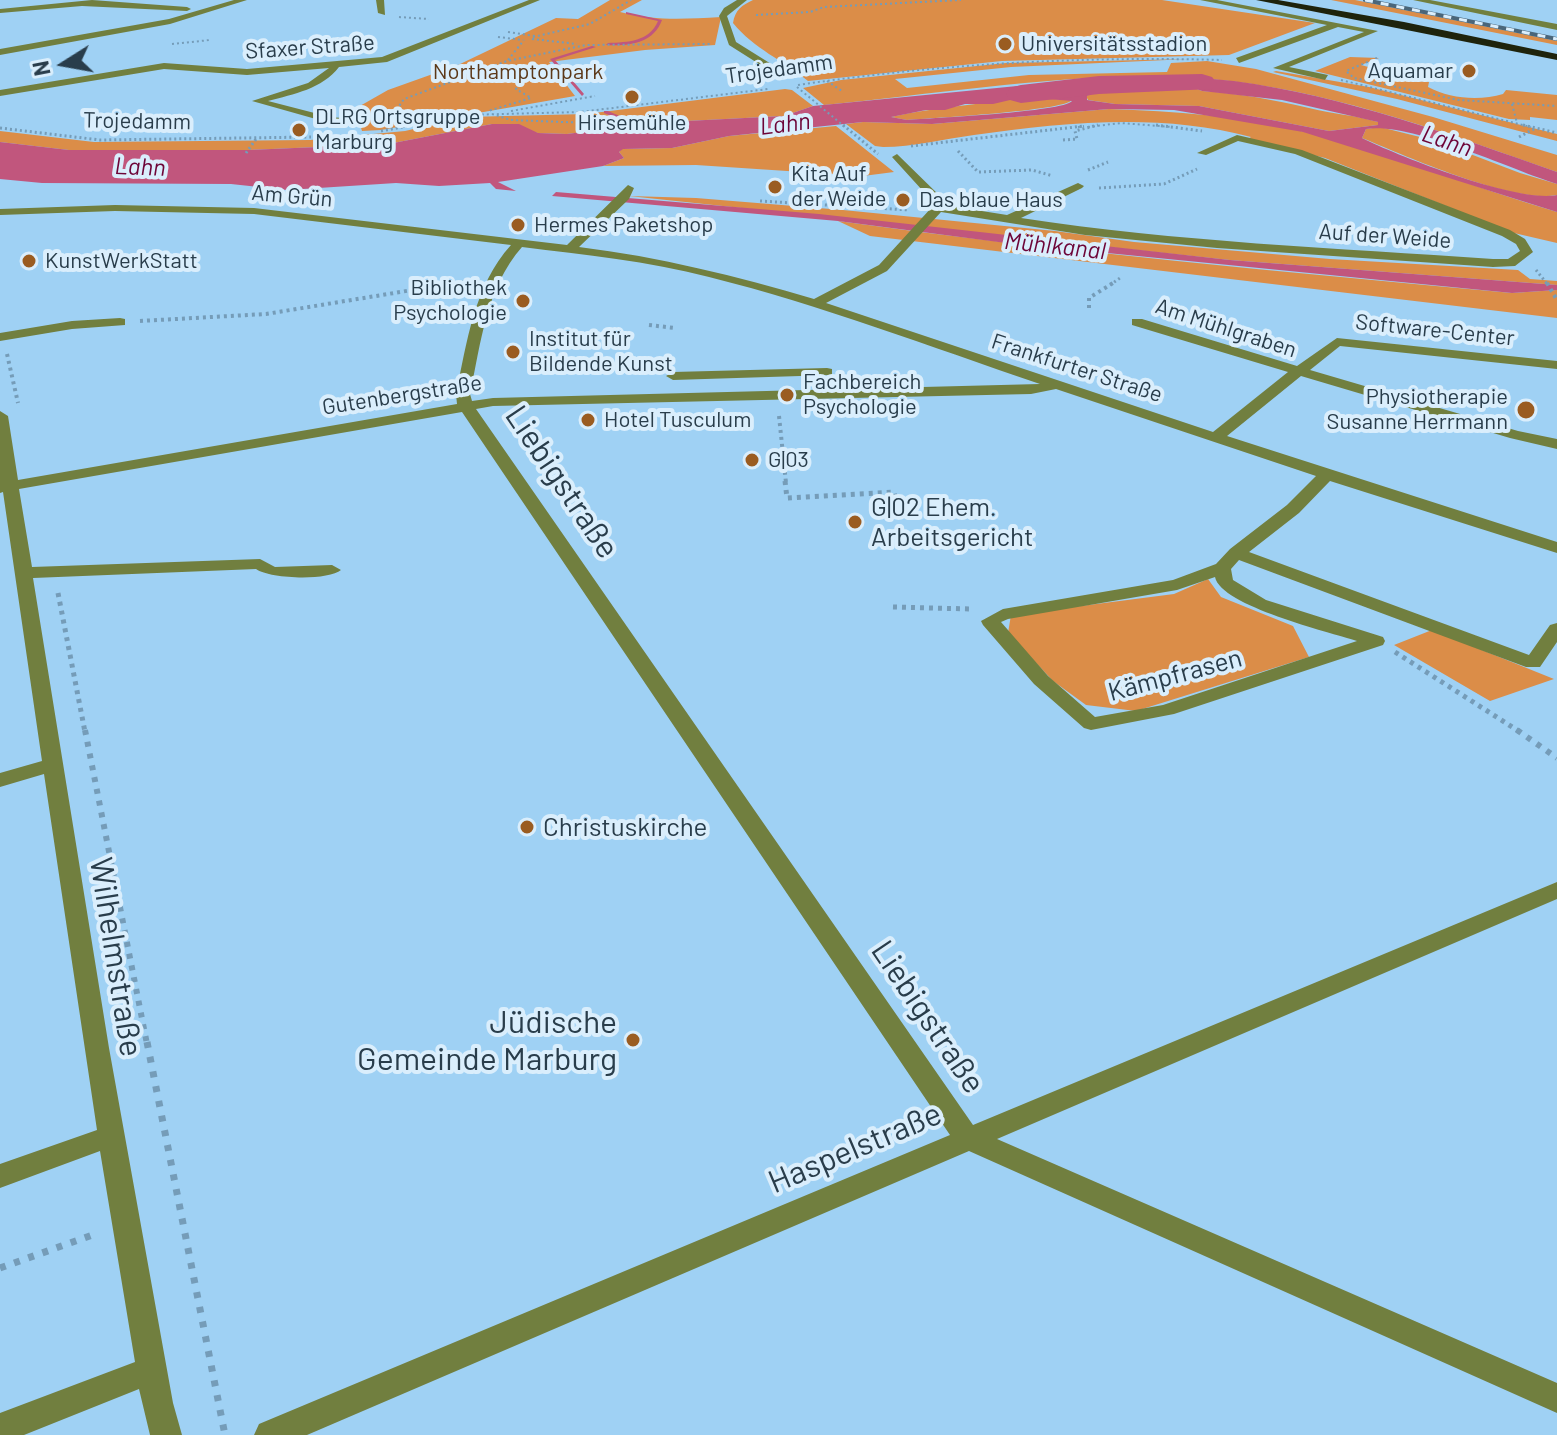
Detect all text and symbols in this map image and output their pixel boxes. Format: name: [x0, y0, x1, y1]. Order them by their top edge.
north arrow: [24, 24, 104, 104]
street label: Sfaxer Straße: [244, 29, 376, 65]
place label: Universitätsstadion: [1021, 31, 1207, 57]
marker: Universitätsstadion: [996, 35, 1014, 53]
street label: Trojedamm: [724, 48, 834, 90]
place label: Aquamar: [1367, 58, 1453, 84]
text: N: [26, 59, 55, 78]
park label: Northamptonpark: [433, 59, 603, 85]
marker: Aquamar: [1460, 62, 1478, 80]
marker: Hirsemühle: [623, 88, 641, 106]
place label: DLRG Ortsgruppe Marburg: [315, 104, 480, 156]
street label: Trojedamm: [83, 107, 191, 135]
water label: Lahn: [758, 107, 812, 141]
place label: Hirsemühle: [578, 110, 686, 136]
water label: Lahn: [1418, 119, 1476, 163]
marker: DLRG Ortsgruppe Marburg: [290, 121, 308, 139]
water label: Lahn: [114, 152, 166, 182]
place label: Kita Auf der Weide: [791, 161, 886, 212]
marker: Kita Auf der Weide: [766, 178, 784, 196]
street label: Am Grün: [250, 179, 334, 213]
place label: Das blaue Haus: [919, 187, 1063, 213]
marker: Das blaue Haus: [894, 191, 912, 209]
place label: Hermes Paketshop: [534, 212, 713, 238]
marker: Hermes Paketshop: [509, 216, 527, 234]
street label: Auf der Weide: [1318, 218, 1452, 254]
water label: Mühlkanal: [1003, 226, 1107, 266]
place label: KunstWerkStatt: [45, 248, 198, 274]
marker: KunstWerkStatt: [20, 252, 38, 270]
place label: Bibliothek Psychologie: [393, 275, 507, 326]
marker: Bibliothek Psychologie: [514, 292, 532, 310]
street label: Am Mühlgraben: [1152, 293, 1300, 363]
street label: Software-Center: [1354, 309, 1516, 351]
place label: Institut für Bildende Kunst: [529, 326, 673, 378]
street label: Frankfurter Straße: [988, 328, 1166, 408]
marker: Institut für Bildende Kunst: [504, 343, 522, 361]
street label: Gutenbergstraße: [320, 369, 484, 421]
place label: Fachbereich Psychologie: [803, 369, 921, 420]
place label: Physiotherapie Susanne Herrmann: [1327, 384, 1508, 436]
marker: Fachbereich Psychologie: [778, 386, 796, 404]
street label: Liebigstraße: [497, 398, 627, 566]
marker: Physiotherapie Susanne Herrmann: [1515, 399, 1537, 421]
place label: Hotel Tusculum: [604, 407, 751, 433]
marker: Hotel Tusculum: [579, 411, 597, 429]
place label: G|03: [768, 447, 809, 473]
marker: G|03: [743, 451, 761, 469]
place label: G|02 Ehem. Arbeitsgericht: [871, 491, 1034, 552]
marker: G|02 Ehem. Arbeitsgericht: [846, 513, 864, 531]
street label: Kämpfrasen: [1105, 642, 1245, 708]
place label: Christuskirche: [543, 811, 707, 843]
marker: Christuskirche: [518, 818, 536, 836]
street label: Wilhelmstraße: [81, 855, 151, 1059]
street label: Liebigstraße: [863, 933, 993, 1101]
place label: Jüdische Gemeinde Marburg: [357, 1003, 617, 1078]
marker: Jüdische Gemeinde Marburg: [624, 1031, 642, 1049]
street label: Haspelstraße: [763, 1094, 947, 1202]

